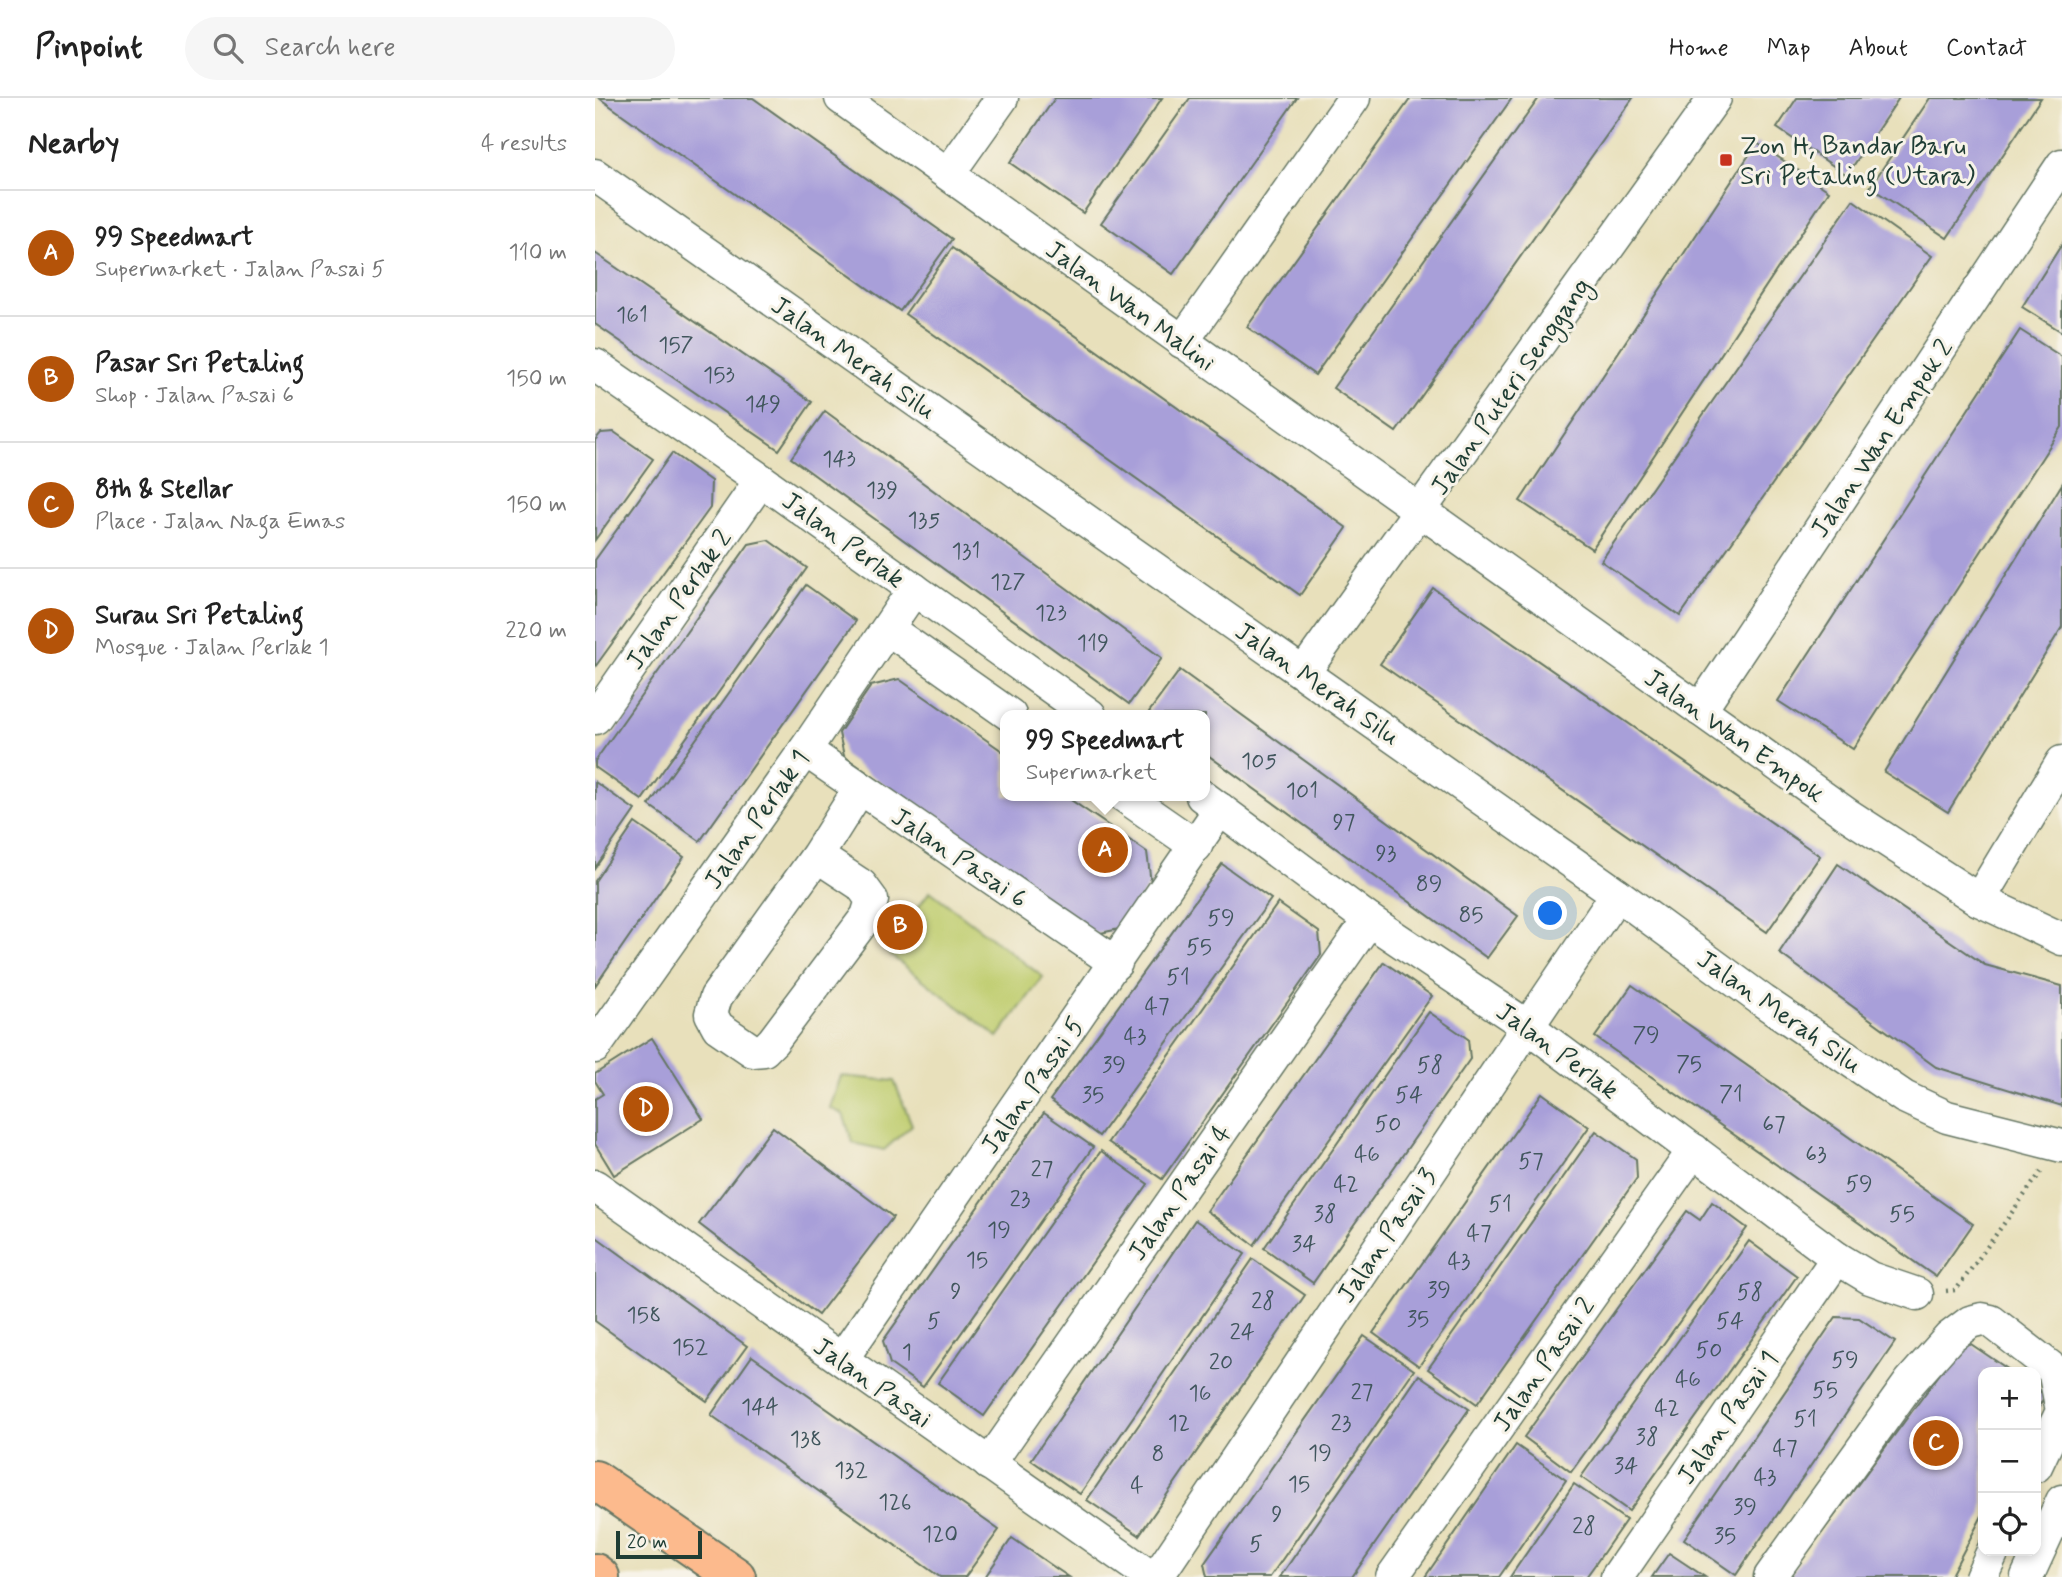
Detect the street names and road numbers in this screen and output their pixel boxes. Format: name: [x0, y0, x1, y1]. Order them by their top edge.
street label: Jalan Wan Malini: [1038, 233, 1222, 380]
street label: Jalan Puteri Senggang: [1424, 272, 1601, 504]
street label: Jalan Merah Silu: [764, 289, 942, 428]
street label: Jalan Wan Empok 2: [1804, 333, 1962, 545]
street label: Jalan Perlak: [775, 485, 911, 597]
street label: Jalan Perlak 2: [619, 523, 741, 677]
street label: Jalan Merah Silu: [1228, 615, 1406, 754]
street label: Jalan Wan Empok: [1637, 662, 1831, 812]
street label: Jalan Perlak 1: [697, 744, 818, 897]
street label: Jalan Pasai 6: [884, 801, 1034, 917]
street label: Jalan Merah Silu: [1690, 943, 1868, 1082]
street label: Jalan Perlak: [1489, 996, 1625, 1108]
street label: Jalan Pasai 5: [974, 1011, 1093, 1161]
street label: Jalan Pasai 4: [1121, 1118, 1240, 1268]
street label: Jalan Pasai 3: [1330, 1162, 1445, 1310]
street label: Jalan Pasai 2: [1486, 1291, 1604, 1439]
street label: Jalan Pasai: [806, 1330, 938, 1437]
street label: Jalan Pasai 1: [1670, 1345, 1787, 1492]

